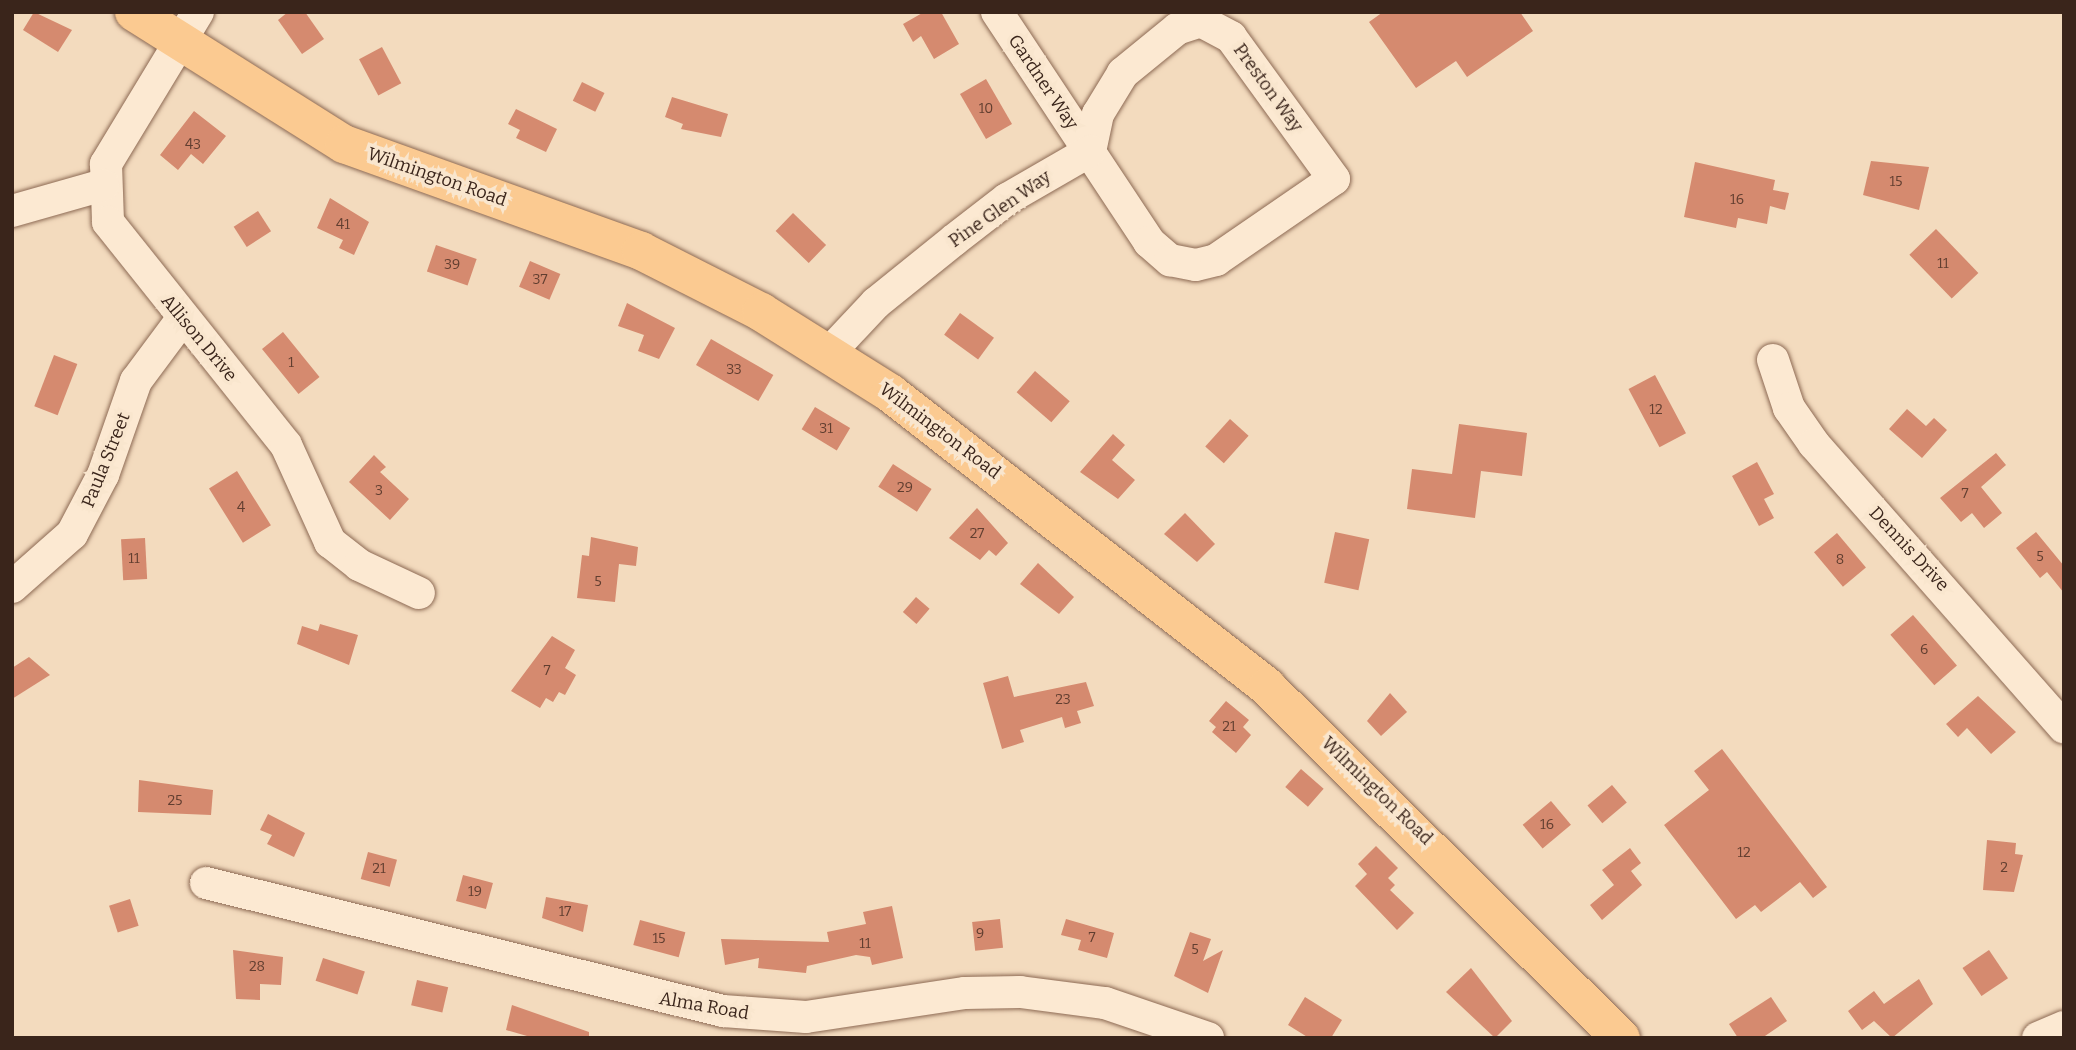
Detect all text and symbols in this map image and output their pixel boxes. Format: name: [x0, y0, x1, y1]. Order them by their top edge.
street label: Gardner Way: [1003, 31, 1083, 133]
street label: Preston Way: [1229, 40, 1307, 136]
house number: 10: [979, 101, 993, 117]
house number: 43: [185, 137, 201, 153]
street label: Wilmington Road: [364, 143, 510, 211]
street label: Pine Glen Way: [945, 166, 1055, 252]
house number: 15: [1889, 174, 1903, 190]
house number: 16: [1730, 192, 1744, 208]
house number: 41: [336, 217, 350, 233]
house number: 11: [1937, 256, 1949, 272]
house number: 39: [444, 257, 460, 273]
house number: 37: [532, 272, 548, 288]
street label: Allison Drive: [156, 290, 242, 386]
house number: 1: [288, 355, 294, 371]
house number: 33: [726, 362, 742, 378]
street label: Wilmington Road: [875, 378, 1005, 484]
house number: 12: [1649, 402, 1663, 418]
street label: Paula Street: [77, 409, 135, 511]
house number: 31: [819, 421, 833, 437]
house number: 29: [897, 480, 913, 496]
house number: 3: [375, 483, 383, 499]
house number: 7: [1961, 486, 1969, 502]
house number: 4: [237, 500, 245, 516]
street label: Dennis Drive: [1864, 502, 1954, 596]
house number: 27: [970, 526, 984, 542]
house number: 5: [2036, 549, 2044, 565]
house number: 11: [128, 551, 140, 567]
house number: 8: [1836, 552, 1844, 568]
house number: 5: [594, 574, 602, 590]
house number: 6: [1920, 642, 1928, 658]
house number: 7: [543, 663, 551, 679]
house number: 23: [1055, 692, 1071, 708]
house number: 21: [1222, 719, 1236, 735]
street label: Wilmington Road: [1317, 733, 1437, 849]
house number: 25: [167, 793, 183, 809]
house number: 16: [1540, 817, 1554, 833]
house number: 12: [1737, 845, 1751, 861]
house number: 2: [2000, 860, 2008, 876]
house number: 21: [372, 861, 386, 877]
house number: 19: [468, 884, 482, 900]
house number: 17: [559, 904, 571, 920]
house number: 9: [976, 926, 984, 942]
house number: 7: [1088, 930, 1096, 946]
house number: 15: [652, 931, 666, 947]
house number: 11: [859, 936, 871, 952]
house number: 5: [1191, 942, 1199, 958]
house number: 28: [249, 959, 265, 975]
street label: Alma Road: [657, 987, 751, 1025]

